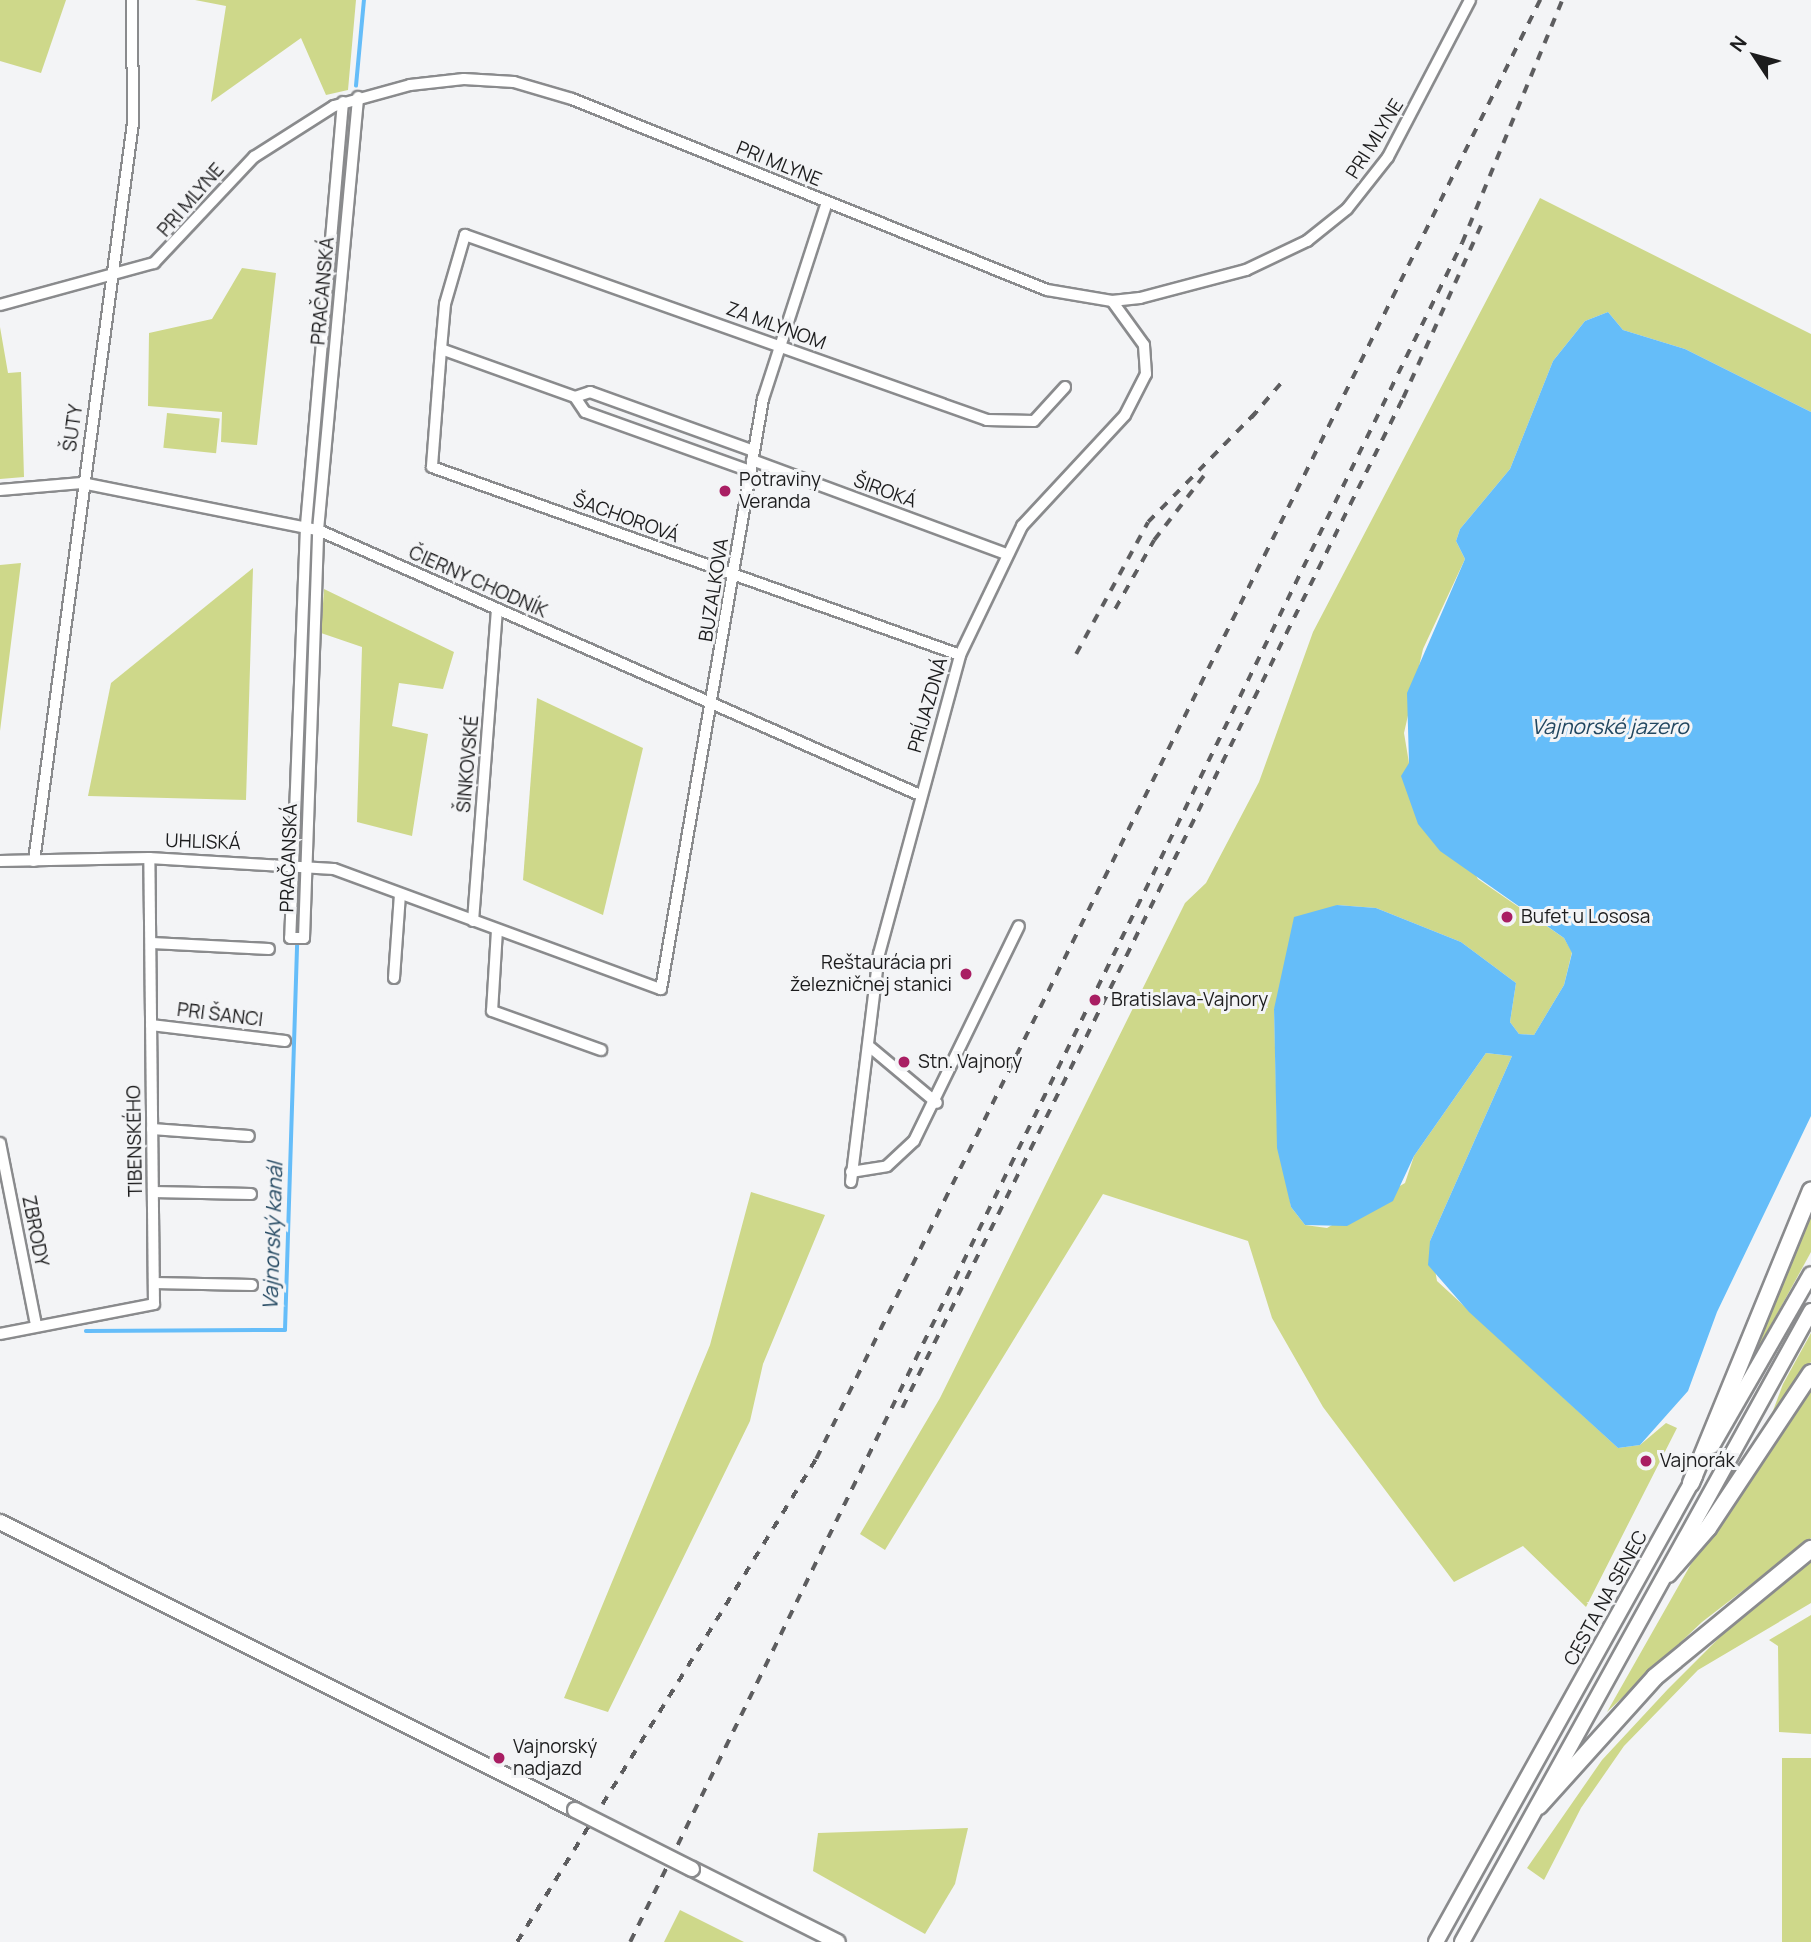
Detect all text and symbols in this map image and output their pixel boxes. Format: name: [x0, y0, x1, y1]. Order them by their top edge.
north arrow: [1720, 21, 1790, 91]
text: N: [1723, 30, 1753, 57]
street label: PRI MLYNE: [1342, 95, 1408, 183]
street label: PRI MLYNE: [733, 137, 825, 191]
street label: PRI MLYNE: [153, 159, 229, 241]
street label: PRAČANSKÁ: [307, 236, 339, 346]
street label: ZA MLYNOM: [723, 297, 829, 355]
street label: ŠUTY: [58, 403, 88, 453]
place label: Potraviny Veranda: [739, 469, 821, 513]
street label: ŠIROKÁ: [850, 469, 920, 513]
marker: Potraviny Veranda: [717, 483, 733, 499]
street label: ŠACHOROVÁ: [570, 488, 682, 548]
street label: BUZALKOVA: [695, 537, 733, 643]
street label: ČIERNY CHODNÍK: [405, 541, 551, 623]
street label: PRÍJAZDNÁ: [904, 655, 952, 755]
water label: Vajnorské jazero: [1531, 713, 1689, 739]
street label: ŠINKOVSKÉ: [452, 714, 484, 814]
street label: PRAČANSKÁ: [276, 803, 302, 913]
street label: UHLISKÁ: [165, 829, 241, 855]
place label: Bufet u Lososa: [1521, 906, 1650, 928]
marker: Bufet u Lososa: [1499, 909, 1515, 925]
place label: Reštaurácia pri železničnej stanici: [790, 952, 952, 996]
marker: Reštaurácia pri železničnej stanici: [958, 966, 974, 982]
place label: Bratislava-Vajnory: [1111, 989, 1268, 1011]
marker: Bratislava-Vajnory: [1085, 990, 1105, 1010]
street label: PRI ŠANCI: [176, 998, 264, 1032]
place label: Stn. Vajnory: [918, 1051, 1022, 1073]
marker: Stn. Vajnory: [896, 1054, 912, 1070]
street label: TIBENSKÉHO: [123, 1085, 147, 1197]
water label: Vajnorský kanál: [257, 1161, 287, 1311]
street label: ZBRODY: [17, 1194, 53, 1268]
place label: Vajnorák: [1660, 1450, 1735, 1472]
marker: Vajnorák: [1638, 1453, 1654, 1469]
street label: CESTA NA SENEC: [1559, 1527, 1653, 1669]
place label: Vajnorský nadjazd: [513, 1736, 597, 1780]
marker: Vajnorský nadjazd: [491, 1750, 507, 1766]

